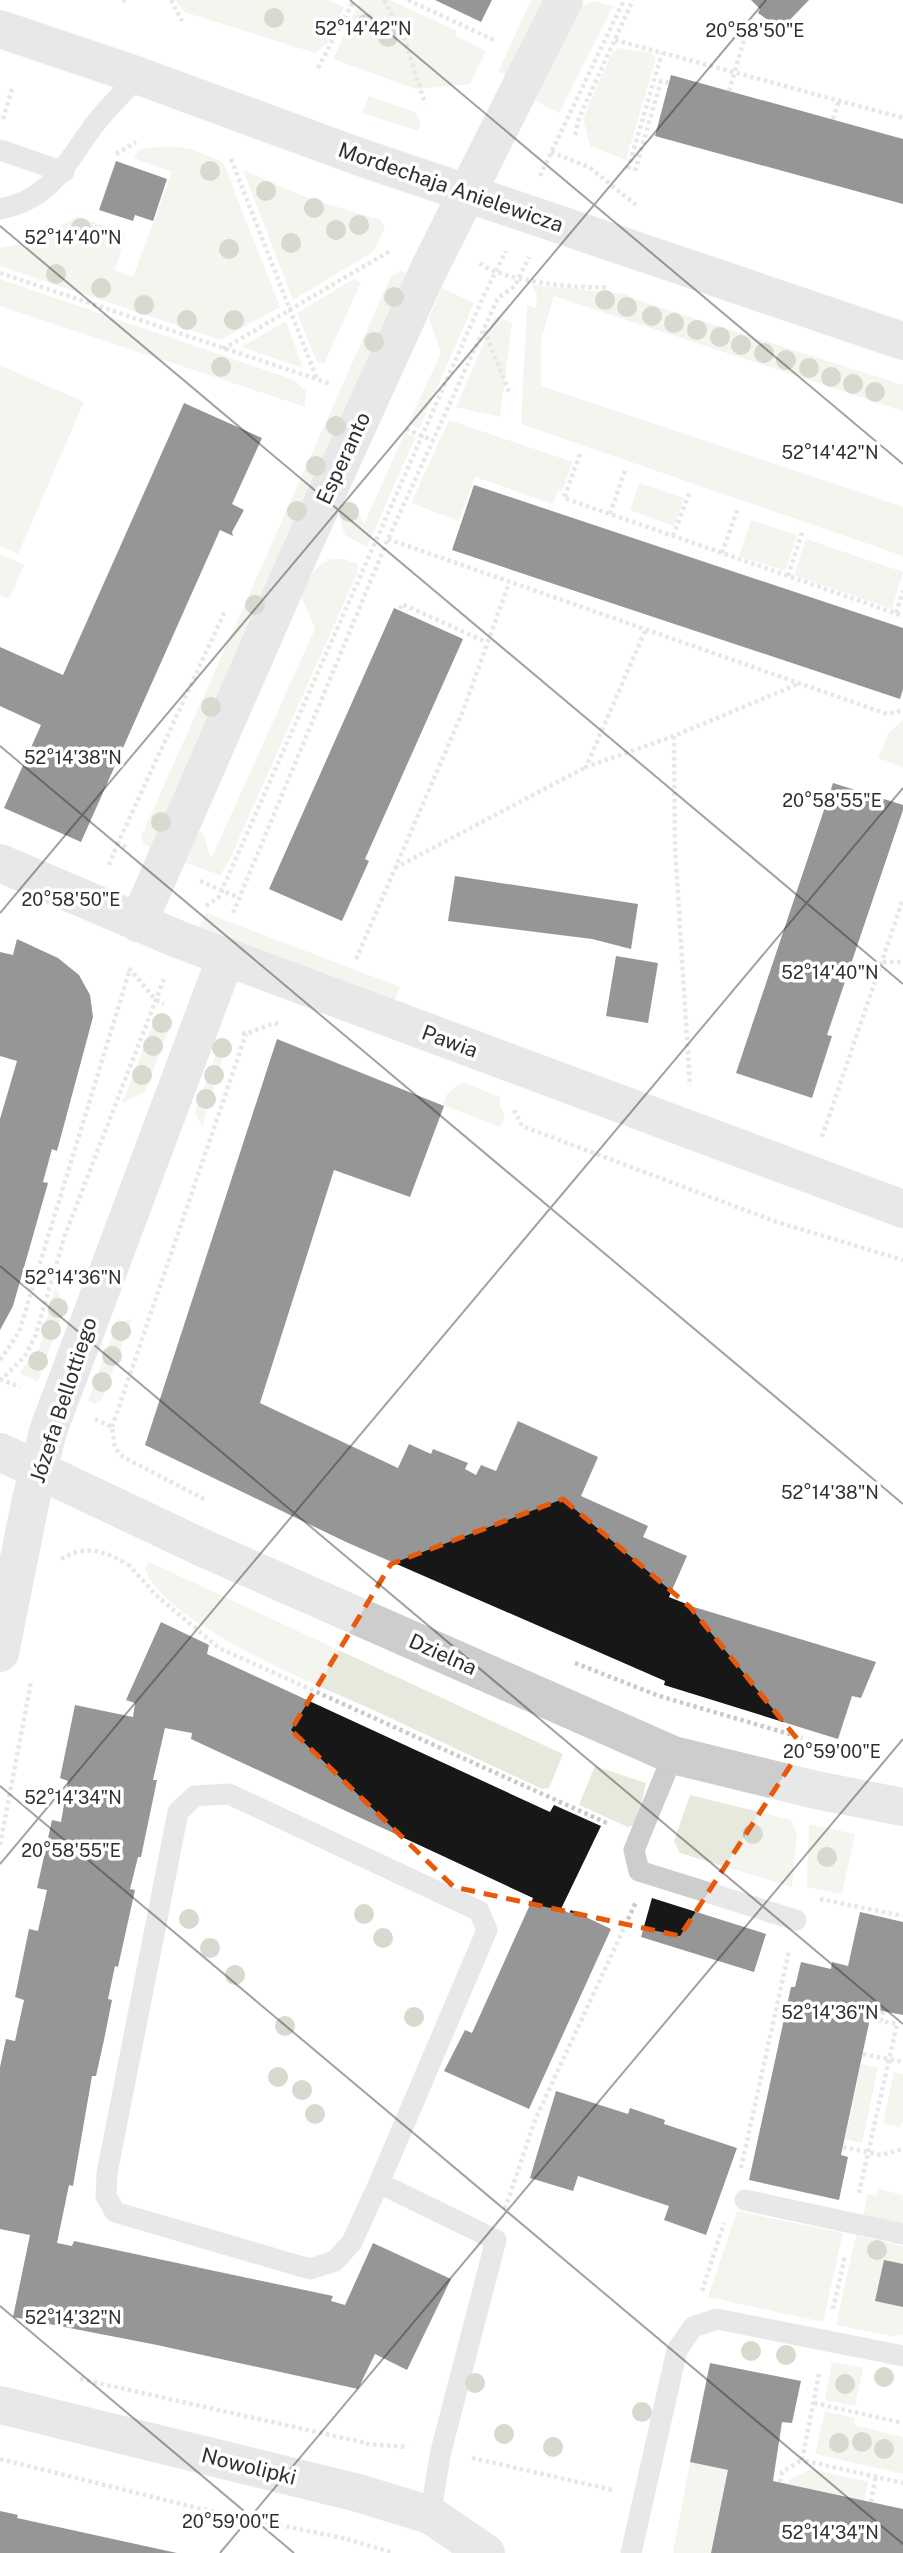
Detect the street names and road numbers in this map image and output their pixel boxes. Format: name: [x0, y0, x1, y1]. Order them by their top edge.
street label: Mordechaja Anielewicza: [335, 137, 567, 237]
street label: Esperanto: [311, 408, 375, 508]
street label: Pawia: [419, 1019, 481, 1063]
street label: Józefa Bellottiego: [24, 1314, 102, 1486]
street label: Dzielna: [405, 1628, 481, 1680]
street label: Nowolipki: [199, 2442, 299, 2490]

